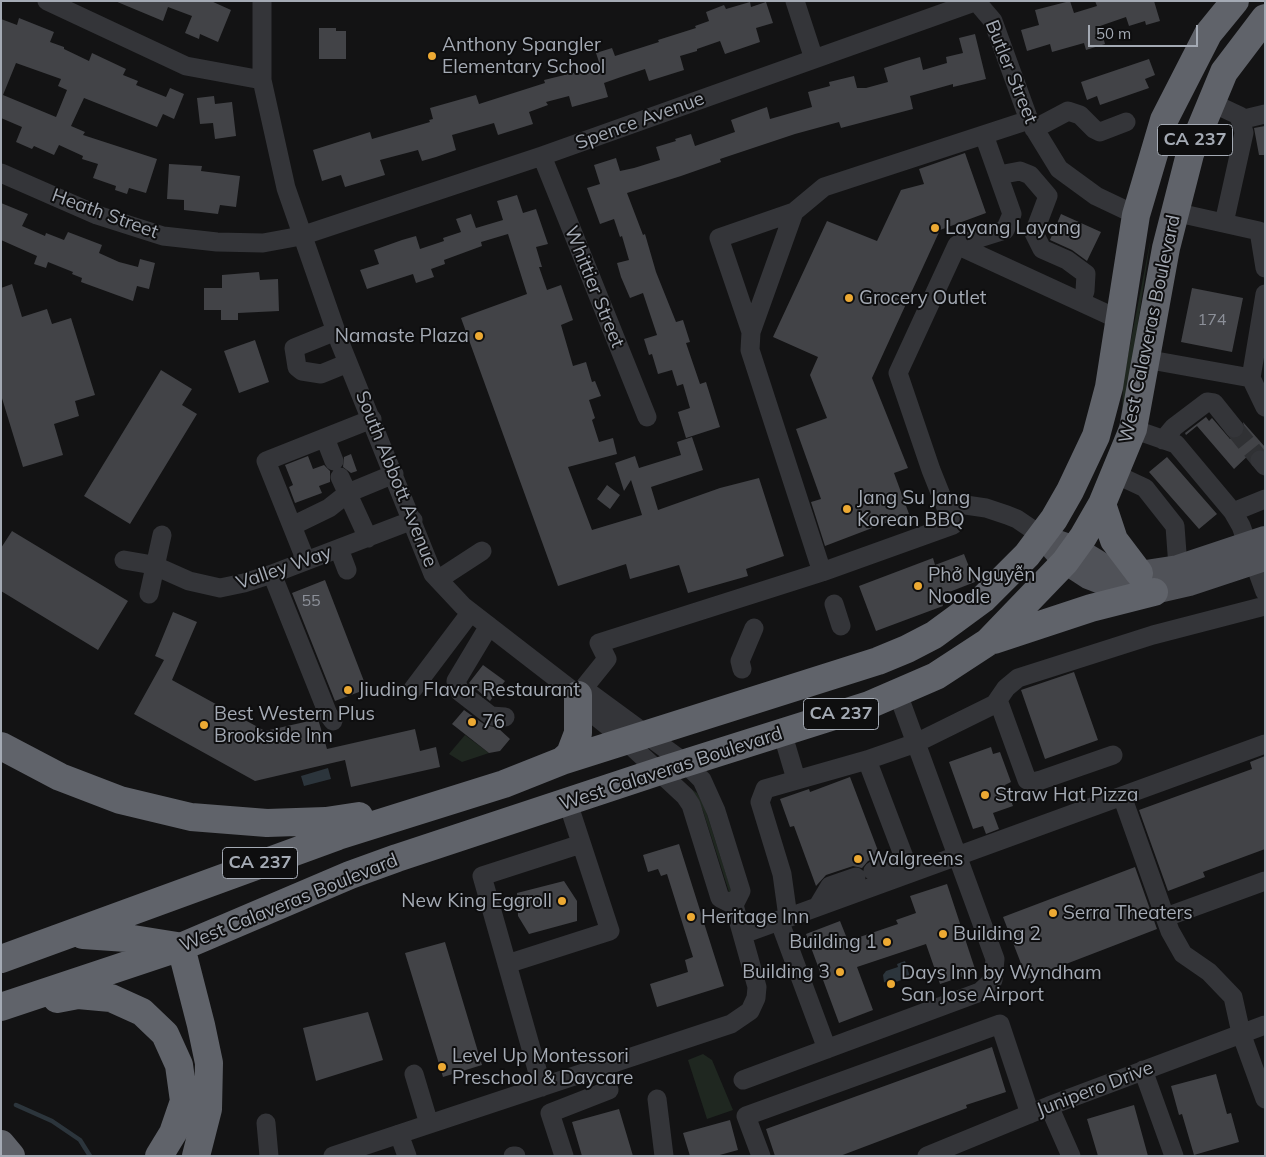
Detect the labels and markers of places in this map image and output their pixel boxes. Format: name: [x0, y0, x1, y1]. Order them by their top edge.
place label: Anthony Spangler Elementary School: [442, 34, 605, 78]
marker: Anthony Spangler Elementary School: [426, 50, 438, 62]
place label: Layang Layang: [945, 217, 1081, 239]
marker: Layang Layang: [929, 222, 941, 234]
place label: Grocery Outlet: [859, 287, 986, 309]
marker: Grocery Outlet: [843, 292, 855, 304]
place label: Namaste Plaza: [335, 325, 469, 347]
marker: Namaste Plaza: [473, 330, 485, 342]
place label: Jang Su Jang Korean BBQ: [857, 487, 970, 531]
marker: Jang Su Jang Korean BBQ: [841, 503, 853, 515]
place label: Phở Nguyễn Noodle: [928, 564, 1035, 608]
marker: Phở Nguyễn Noodle: [912, 580, 924, 592]
place label: Jiuding Flavor Restaurant: [358, 679, 580, 701]
marker: Jiuding Flavor Restaurant: [342, 684, 354, 696]
place label: Best Western Plus Brookside Inn: [214, 703, 375, 747]
place label: 76: [482, 711, 505, 733]
marker: 76: [466, 716, 478, 728]
marker: Best Western Plus Brookside Inn: [198, 719, 210, 731]
place label: Straw Hat Pizza: [995, 784, 1139, 806]
marker: Straw Hat Pizza: [979, 789, 991, 801]
place label: Walgreens: [868, 848, 963, 870]
marker: Walgreens: [852, 853, 864, 865]
place label: New King Eggroll: [401, 890, 552, 912]
marker: New King Eggroll: [556, 895, 568, 907]
place label: Serra Theaters: [1063, 902, 1193, 924]
place label: Heritage Inn: [701, 906, 809, 928]
marker: Serra Theaters: [1047, 907, 1059, 919]
marker: Heritage Inn: [685, 911, 697, 923]
place label: Building 2: [953, 923, 1041, 945]
marker: Building 2: [937, 928, 949, 940]
place label: Building 1: [789, 931, 877, 953]
marker: Building 1: [881, 936, 893, 948]
place label: Building 3: [742, 961, 830, 983]
place label: Days Inn by Wyndham San Jose Airport: [901, 962, 1102, 1006]
marker: Building 3: [834, 966, 846, 978]
marker: Days Inn by Wyndham San Jose Airport: [885, 978, 897, 990]
place label: Level Up Montessori Preschool & Daycare: [452, 1045, 633, 1089]
marker: Level Up Montessori Preschool & Daycare: [436, 1061, 448, 1073]

